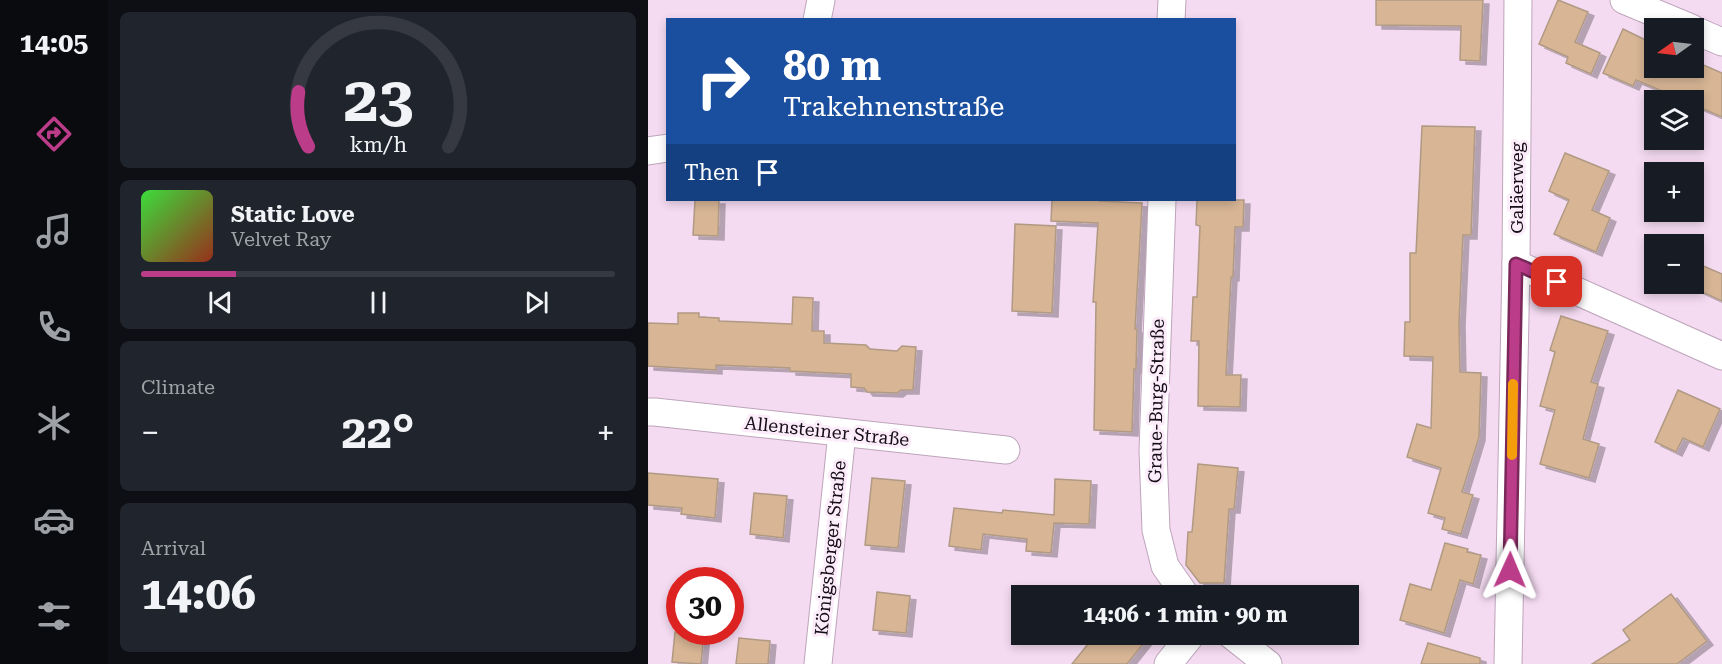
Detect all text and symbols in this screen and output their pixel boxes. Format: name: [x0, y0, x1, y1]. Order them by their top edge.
north arrow: [1644, 18, 1704, 78]
map controls: [1644, 18, 1704, 294]
text: 14:05: [20, 27, 88, 59]
text: 80 m: [783, 41, 881, 90]
icon: right: [684, 42, 762, 120]
text: 23: [343, 63, 413, 136]
button: layers: [1644, 90, 1704, 150]
text: Trakehnenstraße: [783, 91, 1004, 123]
icon: directions: [33, 113, 75, 155]
text: km/h: [349, 132, 407, 157]
street label: Galäerweg: [1506, 142, 1527, 234]
icon: arrive: [751, 156, 784, 189]
text: Then: [684, 160, 739, 185]
button: +: [1644, 162, 1704, 222]
text: Static Love: [231, 202, 355, 227]
icon: music: [33, 210, 75, 252]
text: Velvet Ray: [231, 227, 331, 251]
button: −: [1644, 234, 1704, 294]
pin: [1531, 256, 1582, 307]
icon: arrive: [1540, 265, 1573, 298]
icon: previous: [204, 286, 237, 319]
icon: pause: [362, 286, 395, 319]
icon: next: [520, 286, 553, 319]
icon: phone: [33, 306, 75, 348]
street label: Graue-Burg-Straße: [1144, 319, 1168, 483]
text: Climate: [141, 375, 215, 399]
icon: climate: [33, 402, 75, 444]
text: 22°: [342, 406, 414, 459]
street label: Allensteiner Straße: [744, 412, 911, 450]
text: −: [141, 413, 159, 452]
text: +: [597, 413, 615, 452]
street label: Königsberger Straße: [810, 459, 850, 637]
icon: car: [33, 499, 75, 541]
text: Arrival: [141, 536, 206, 560]
position arrow: [1478, 538, 1542, 602]
text: 14:06: [141, 567, 256, 620]
speed limit sign: 30: [666, 567, 744, 645]
icon: filters: [33, 595, 75, 637]
text: 14:06 · 1 min · 90 m: [1083, 602, 1287, 627]

